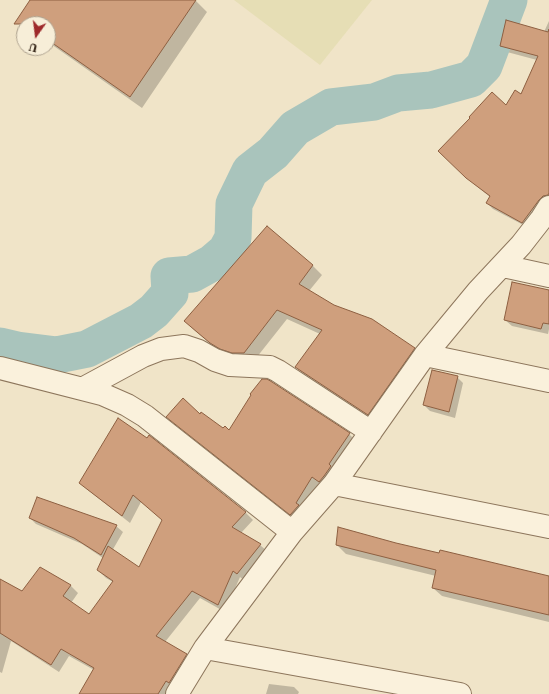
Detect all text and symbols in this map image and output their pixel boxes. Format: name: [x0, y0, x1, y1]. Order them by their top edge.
north arrow: [16, 16, 56, 56]
text: U: [28, 40, 39, 54]

